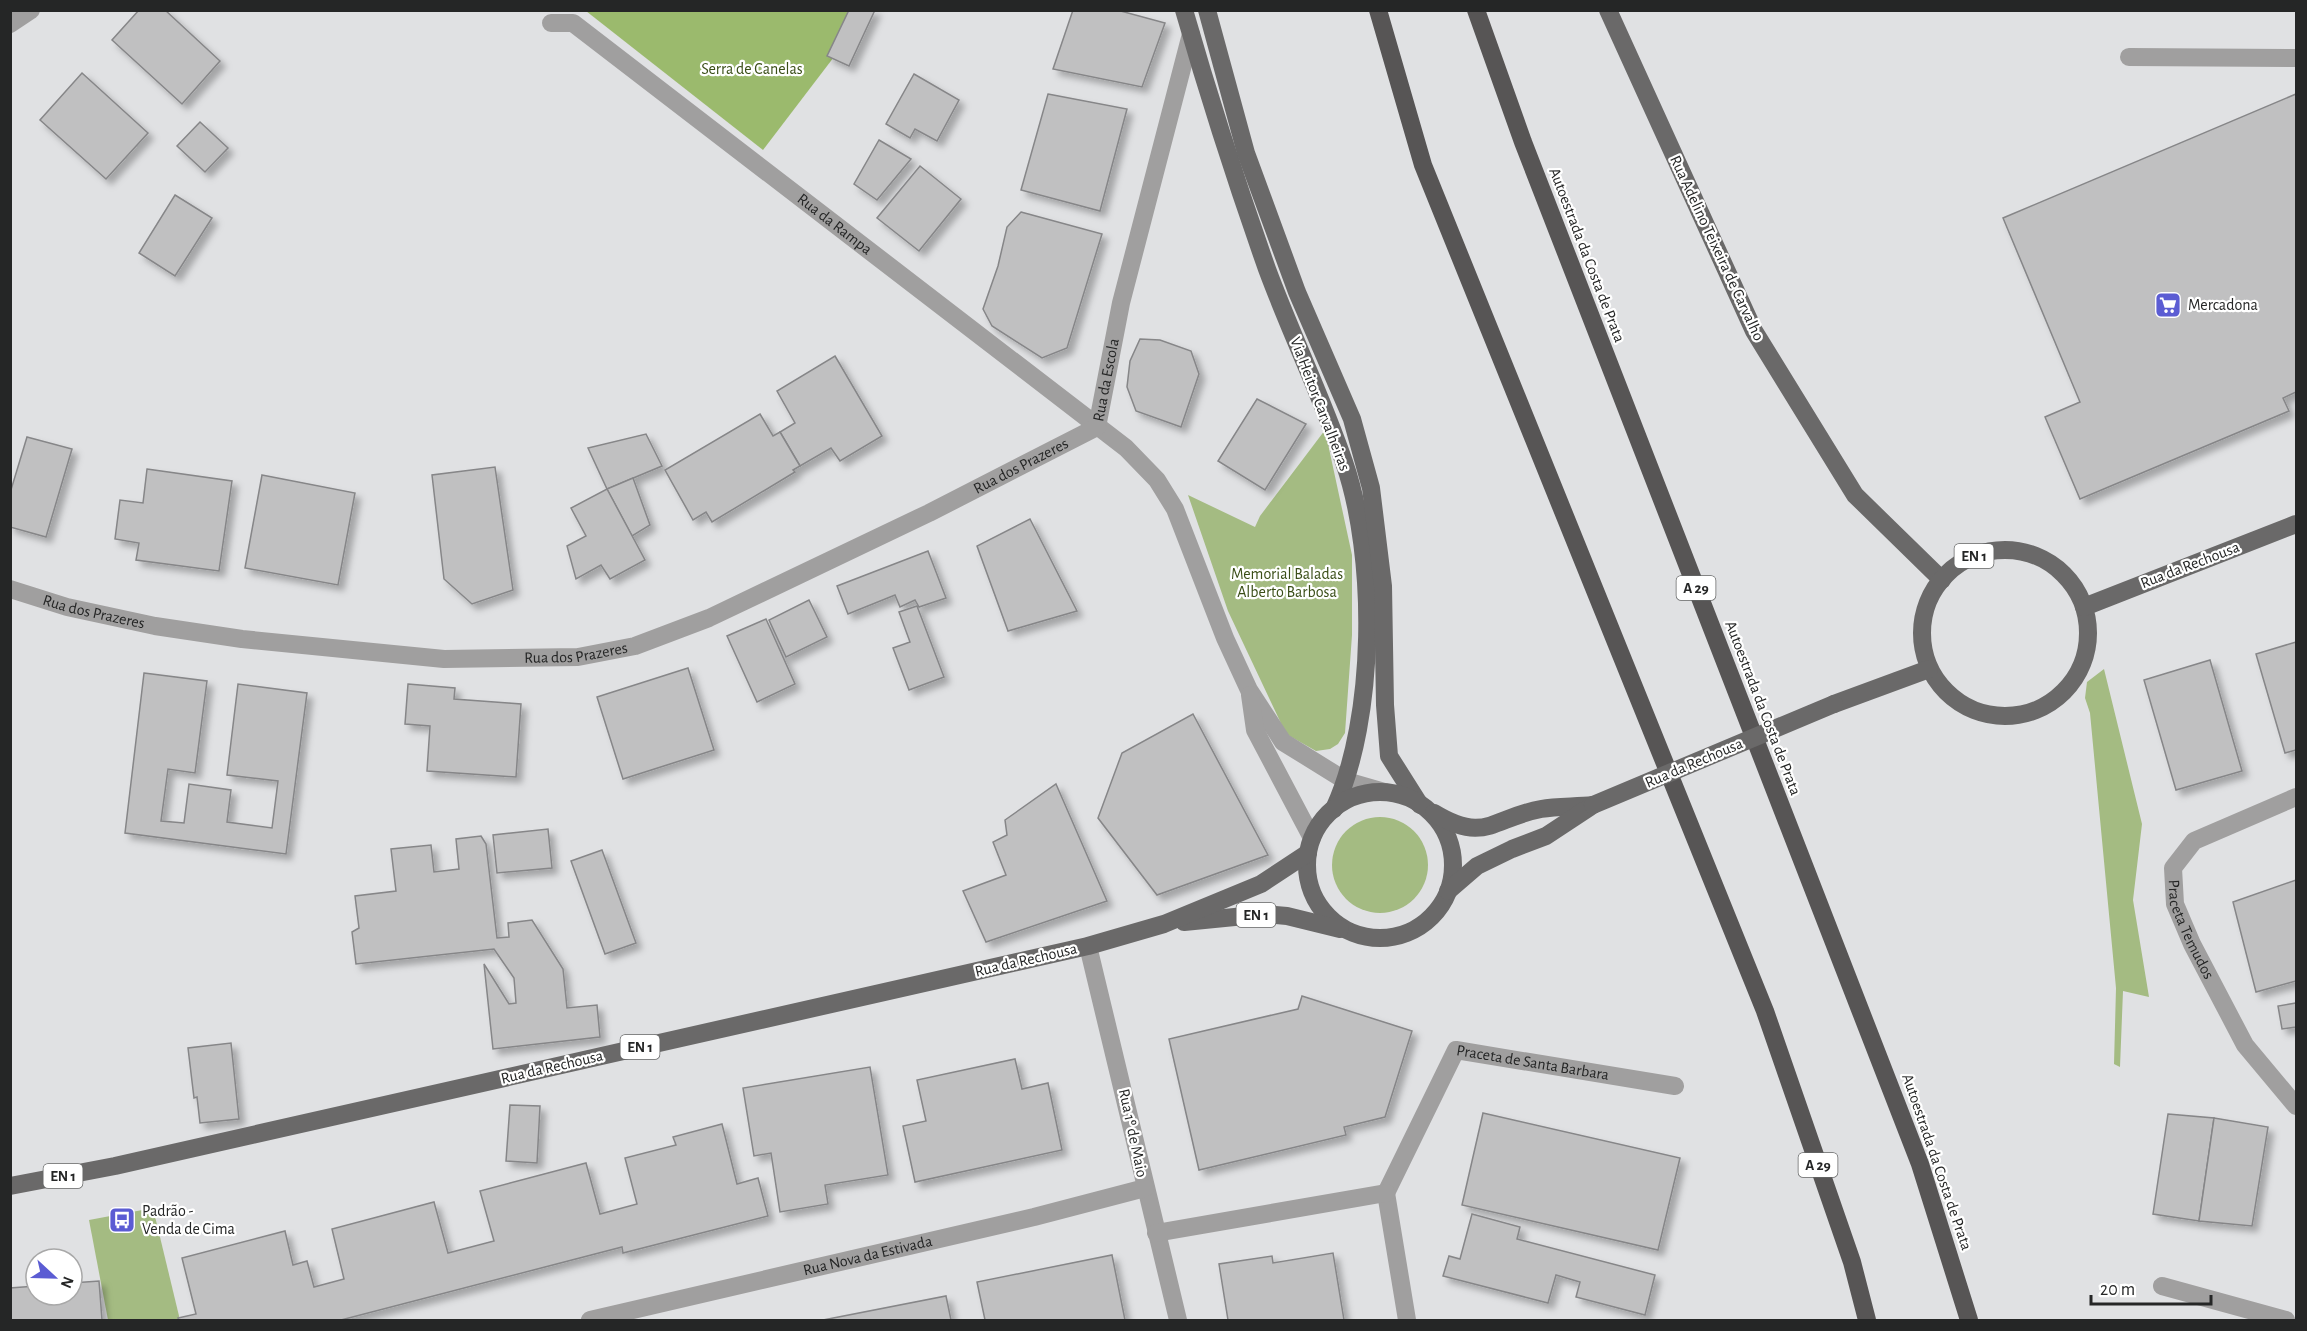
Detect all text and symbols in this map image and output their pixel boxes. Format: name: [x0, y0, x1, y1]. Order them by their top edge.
park label: Serra de Canelas: [701, 61, 803, 77]
street label: Rua Adelino Teixeira de Carvalho: [1667, 153, 1767, 343]
street label: Autoestrada da Costa de Prata: [1546, 166, 1628, 344]
street label: Rua da Rampa: [794, 191, 875, 258]
supermarket icon: Mercadona: [2153, 290, 2183, 320]
place label: Mercadona: [2188, 297, 2258, 313]
street label: Via Heitor Carvalheiras: [1287, 335, 1353, 473]
street label: Rua da Escola: [1090, 337, 1122, 423]
street label: Rua dos Prazeres: [971, 435, 1071, 497]
street label: Rua da Rechousa: [2138, 539, 2242, 591]
road number: EN 1: [1954, 544, 1994, 568]
park label: Memorial Baladas Alberto Barbosa: [1231, 566, 1343, 600]
road number: A 29: [1676, 576, 1716, 600]
street label: Rua dos Prazeres: [41, 592, 146, 632]
street label: Autoestrada da Costa de Prata: [1722, 619, 1804, 797]
street label: Rua dos Prazeres: [524, 640, 629, 666]
street label: Rua da Rechousa: [1643, 735, 1745, 791]
street label: Praceta Temudos: [2166, 879, 2217, 982]
road number: EN 1: [1236, 903, 1276, 927]
street label: Rua da Rechousa: [973, 940, 1079, 980]
road number: EN 1: [620, 1035, 660, 1059]
street label: Praceta de Santa Barbara: [1455, 1042, 1610, 1083]
street label: Rua da Rechousa: [499, 1047, 605, 1087]
street label: Autoestrada da Costa de Prata: [1899, 1072, 1975, 1252]
street label: Rua 1º de Maio: [1116, 1087, 1150, 1179]
road number: A 29: [1798, 1153, 1838, 1177]
road number: EN 1: [44, 1164, 82, 1188]
place label: Padrão - Venda de Cima: [142, 1203, 235, 1237]
bus stop icon: Padrão - Venda de Cima: [107, 1205, 137, 1235]
street label: Rua Nova da Estivada: [801, 1233, 934, 1278]
north arrow: [24, 1247, 84, 1307]
scale bar: [2091, 1268, 2211, 1306]
text: N: [57, 1274, 76, 1290]
text: 20 m: [2100, 1281, 2135, 1299]

